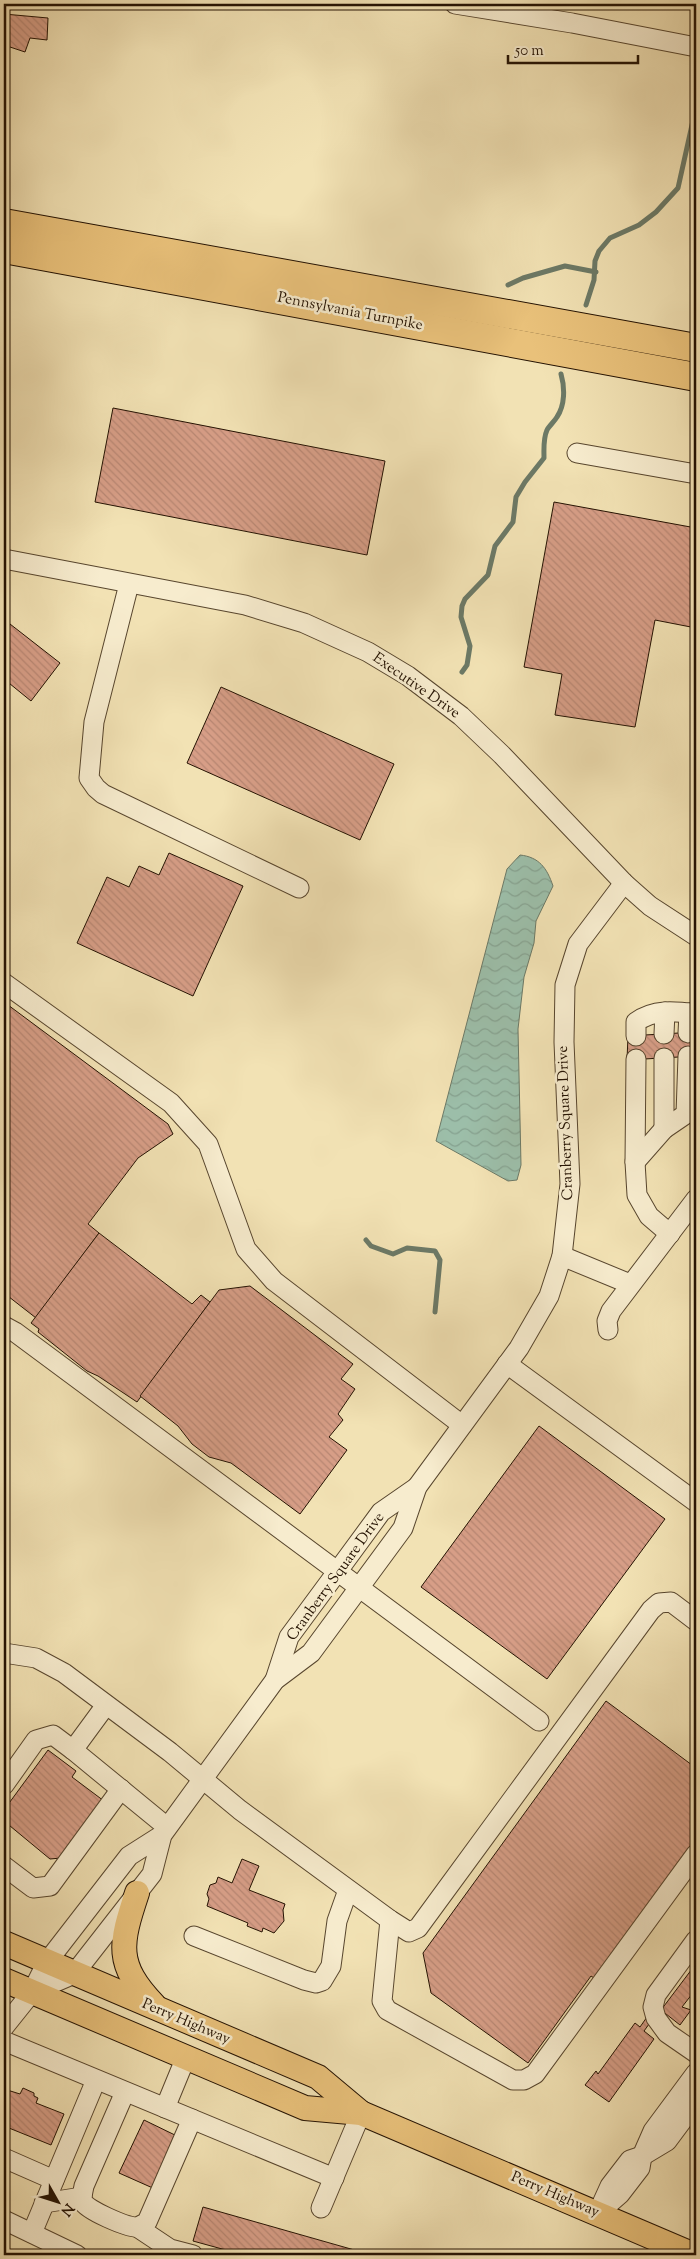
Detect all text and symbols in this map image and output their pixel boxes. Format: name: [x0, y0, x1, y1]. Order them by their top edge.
scale bar: [508, 32, 638, 64]
text: 50 m: [514, 41, 544, 62]
street label: Pennsylvania Turnpike: [276, 288, 424, 336]
street label: Executive Drive: [368, 648, 464, 724]
street label: Cranberry Square Drive: [553, 1045, 579, 1201]
street label: Cranberry Square Drive: [282, 1508, 390, 1646]
street label: Perry Highway: [139, 1994, 234, 2050]
street label: Perry Highway: [508, 2167, 603, 2223]
north arrow: [32, 2176, 82, 2226]
text: N: [55, 2198, 78, 2220]

